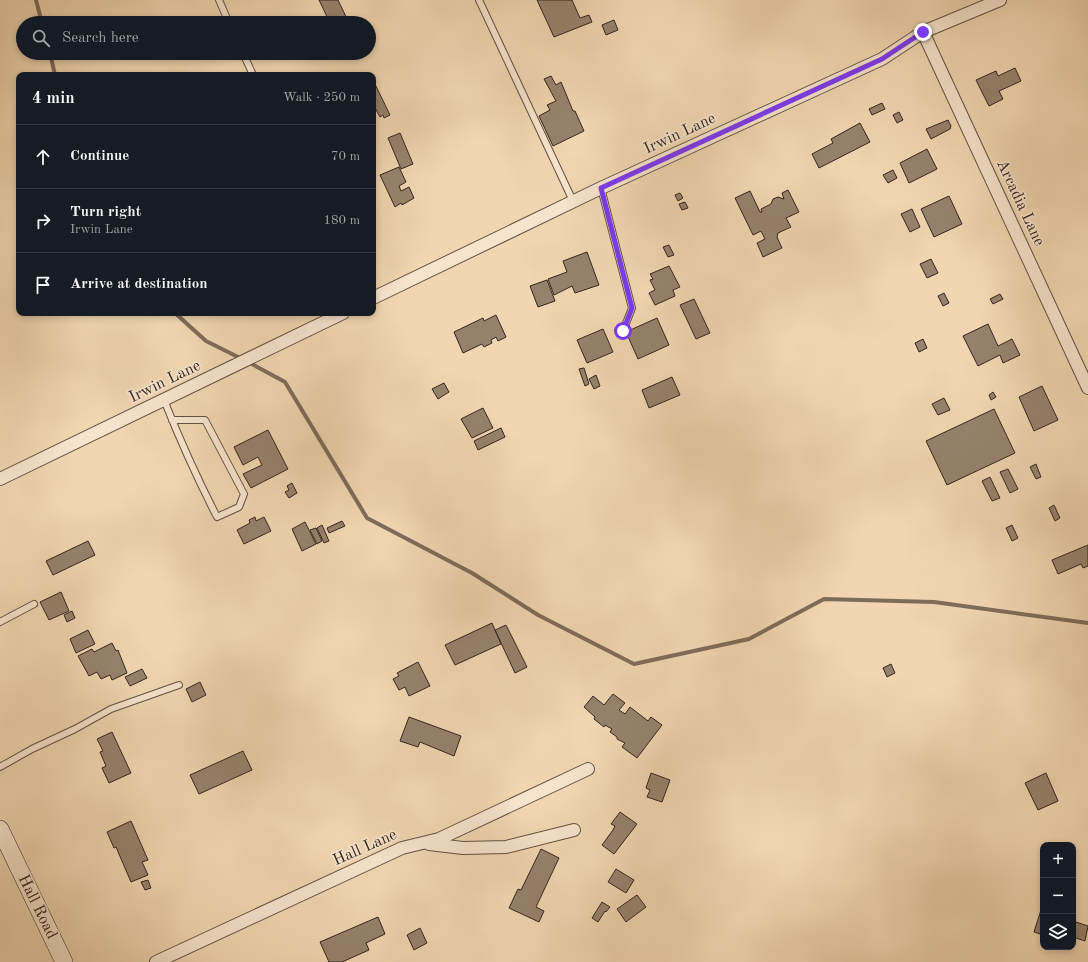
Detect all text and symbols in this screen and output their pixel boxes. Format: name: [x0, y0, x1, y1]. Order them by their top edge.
search box: [16, 16, 376, 60]
route end: [914, 23, 932, 41]
icon: search: [30, 27, 52, 49]
text: Search here: [62, 31, 139, 46]
text: 4 min: [32, 90, 75, 107]
text: Walk · 250 m: [283, 91, 360, 104]
street label: Irwin Lane: [642, 110, 718, 158]
icon: ahead: [32, 146, 54, 168]
text: Continue: [70, 149, 129, 164]
text: 70 m: [331, 150, 360, 163]
street label: Arcadia Lane: [993, 157, 1047, 249]
text: Turn right: [70, 205, 141, 220]
icon: right: [32, 210, 54, 232]
text: 180 m: [323, 214, 360, 227]
text: Irwin Lane: [70, 223, 133, 236]
icon: arrive: [32, 274, 54, 296]
text: Arrive at destination: [70, 277, 208, 292]
route start: [614, 322, 632, 340]
street label: Irwin Lane: [127, 358, 203, 406]
street label: Hall Lane: [331, 827, 399, 869]
map controls: [1040, 842, 1076, 950]
button: +: [1040, 842, 1076, 878]
street label: Hall Road: [15, 872, 59, 942]
button: −: [1040, 878, 1076, 914]
button: layers: [1040, 914, 1076, 950]

